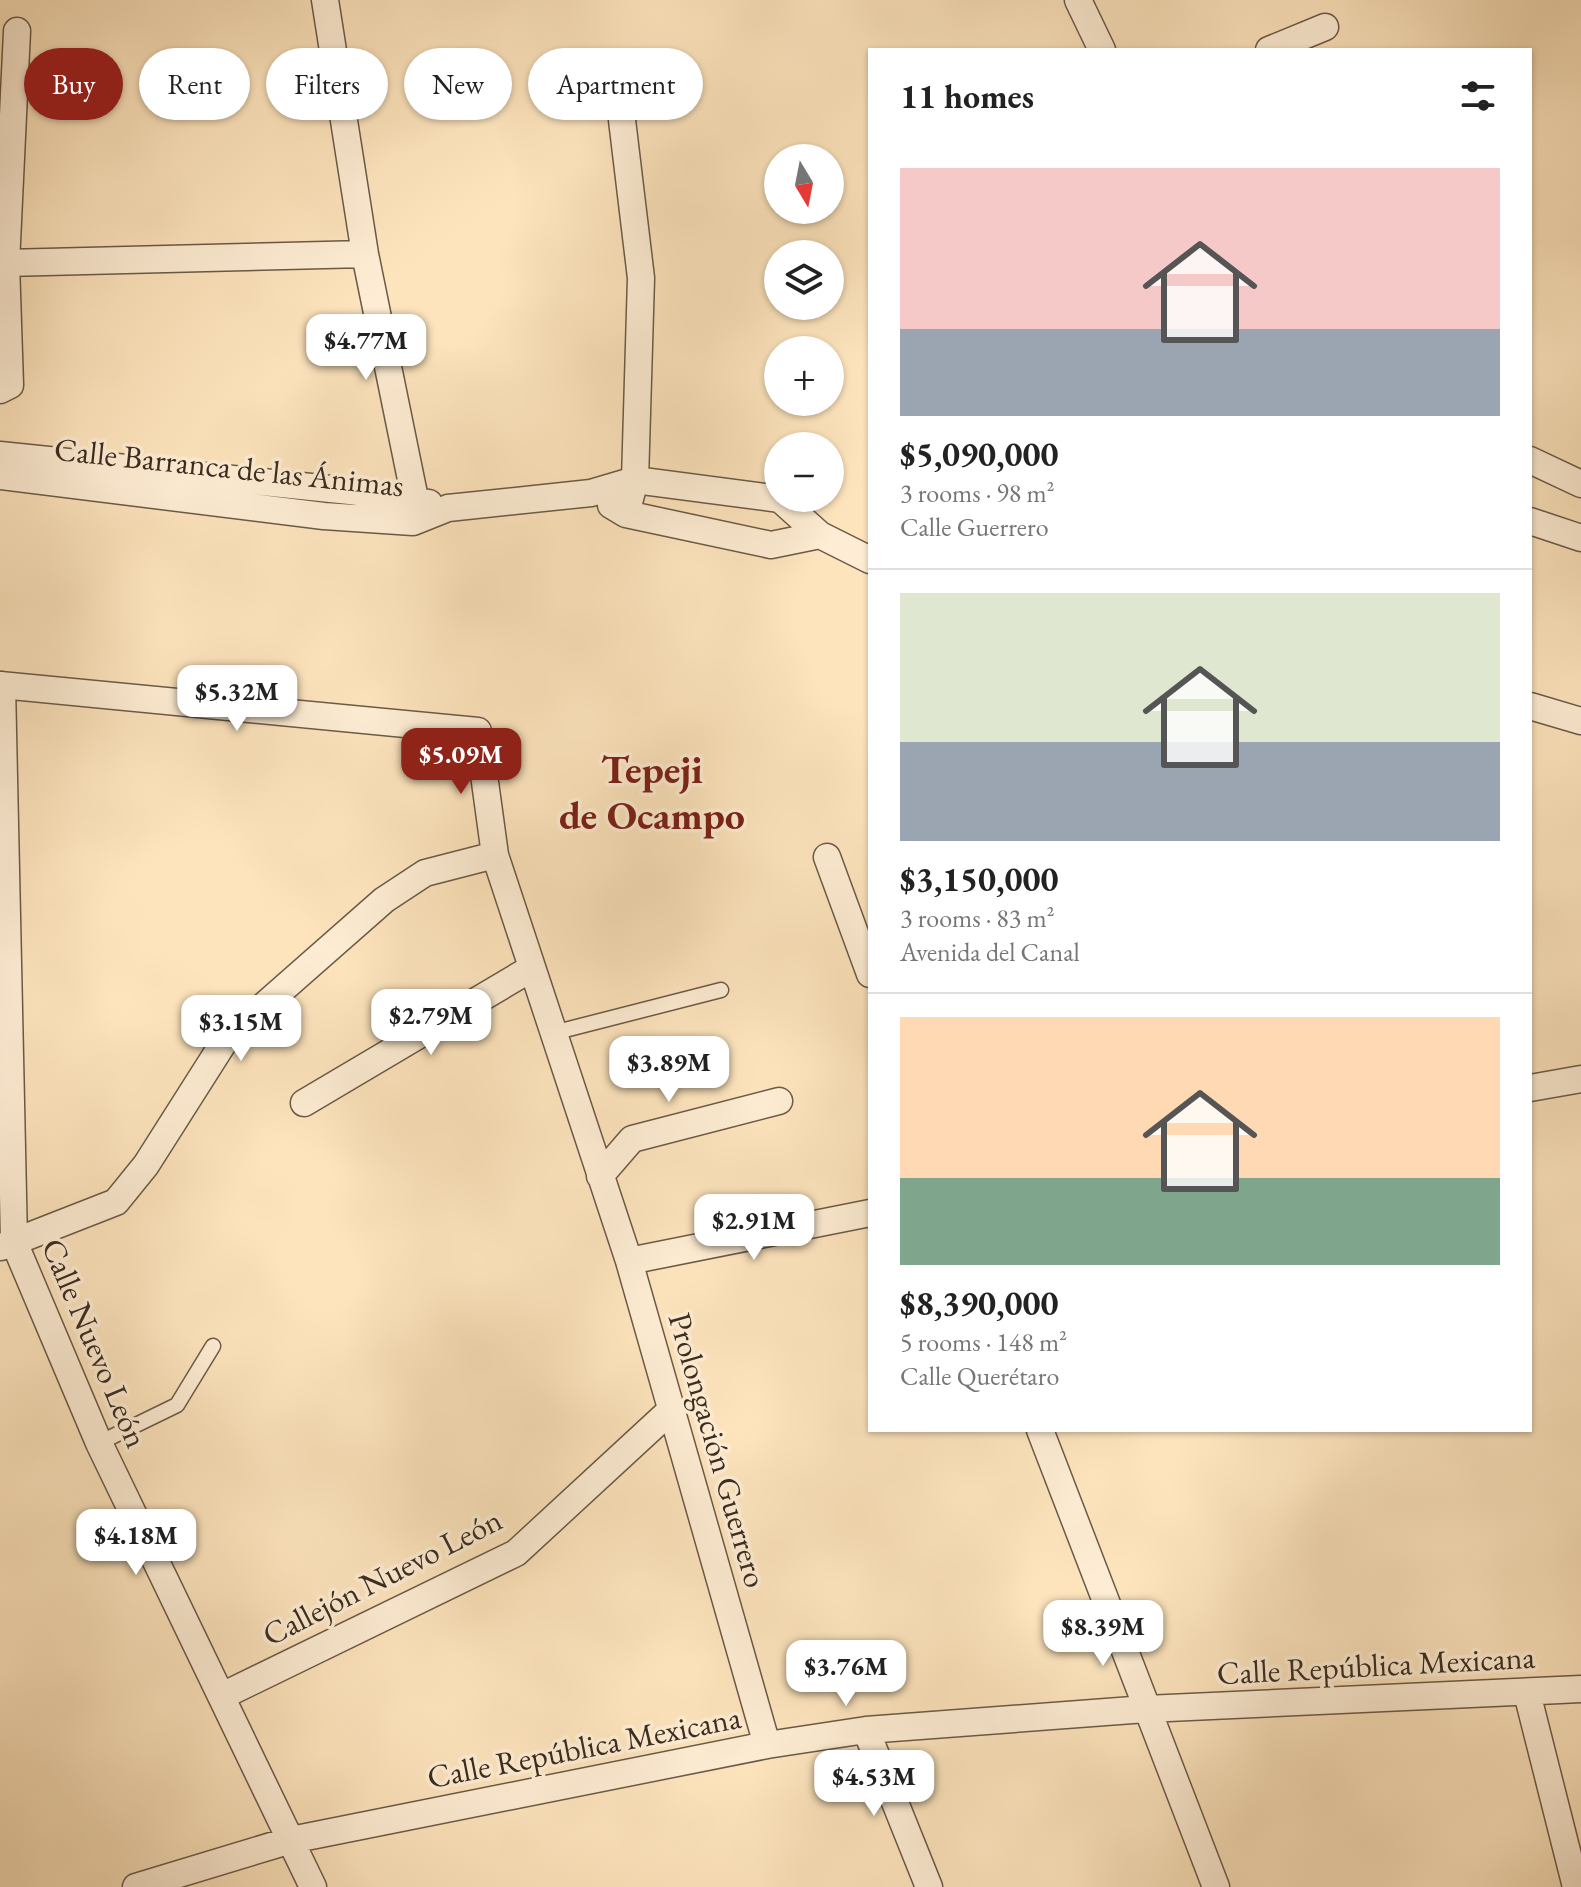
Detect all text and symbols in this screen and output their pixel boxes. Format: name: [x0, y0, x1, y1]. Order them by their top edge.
chip: Buy: [24, 48, 123, 120]
chip: Rent: [139, 48, 250, 120]
chip: Filters: [266, 48, 388, 120]
chip: New: [404, 48, 512, 120]
chip: Apartment: [528, 48, 703, 120]
text: 11 homes: [900, 74, 1034, 118]
icon: filters: [1456, 74, 1500, 118]
north arrow: [764, 144, 844, 224]
map controls: [764, 144, 844, 512]
icon: home: [1128, 220, 1272, 364]
button: layers: [764, 240, 844, 320]
pin: $4.77M: [301, 314, 431, 382]
text: $4.77M: [324, 323, 408, 357]
button: +: [764, 336, 844, 416]
street label: Calle Barranca de las Ánimas: [52, 428, 406, 506]
button: −: [764, 432, 844, 512]
text: $5,090,000: [900, 432, 1058, 476]
text: 3 rooms · 98 m²: [900, 476, 1055, 510]
text: Calle Guerrero: [900, 510, 1049, 544]
icon: home: [1128, 645, 1272, 789]
pin: $5.32M: [172, 665, 302, 733]
text: $5.32M: [195, 674, 279, 708]
pin: $5.09M: [396, 728, 526, 796]
text: $5.09M: [419, 737, 503, 771]
district label: Tepeji de Ocampo: [559, 743, 745, 841]
text: $3,150,000: [900, 857, 1058, 901]
text: 3 rooms · 83 m²: [900, 901, 1055, 935]
text: Avenida del Canal: [900, 935, 1080, 969]
pin: $2.79M: [366, 989, 496, 1057]
pin: $3.15M: [176, 995, 306, 1063]
text: $2.79M: [389, 998, 473, 1032]
text: $3.15M: [199, 1004, 283, 1038]
pin: $3.89M: [604, 1036, 734, 1104]
text: $3.89M: [627, 1045, 711, 1079]
icon: home: [1128, 1069, 1272, 1213]
pin: $2.91M: [689, 1194, 819, 1262]
text: $2.91M: [712, 1203, 796, 1237]
street label: Calle Nuevo León: [32, 1232, 158, 1454]
text: $8,390,000: [900, 1281, 1058, 1325]
street label: Prolongación Guerrero: [659, 1308, 777, 1592]
text: 5 rooms · 148 m²: [900, 1325, 1067, 1359]
text: Calle Querétaro: [900, 1359, 1059, 1393]
street label: Callejón Nuevo León: [255, 1498, 509, 1656]
pin: $4.18M: [71, 1509, 201, 1577]
text: $4.18M: [94, 1518, 178, 1552]
pin: $8.39M: [1038, 1600, 1168, 1668]
text: $8.39M: [1061, 1609, 1145, 1643]
street label: Calle República Mexicana: [1216, 1636, 1536, 1694]
pin: $3.76M: [781, 1640, 911, 1708]
text: $3.76M: [804, 1649, 888, 1683]
street label: Calle República Mexicana: [424, 1696, 745, 1798]
pin: $4.53M: [809, 1750, 939, 1818]
text: $4.53M: [832, 1759, 916, 1793]

